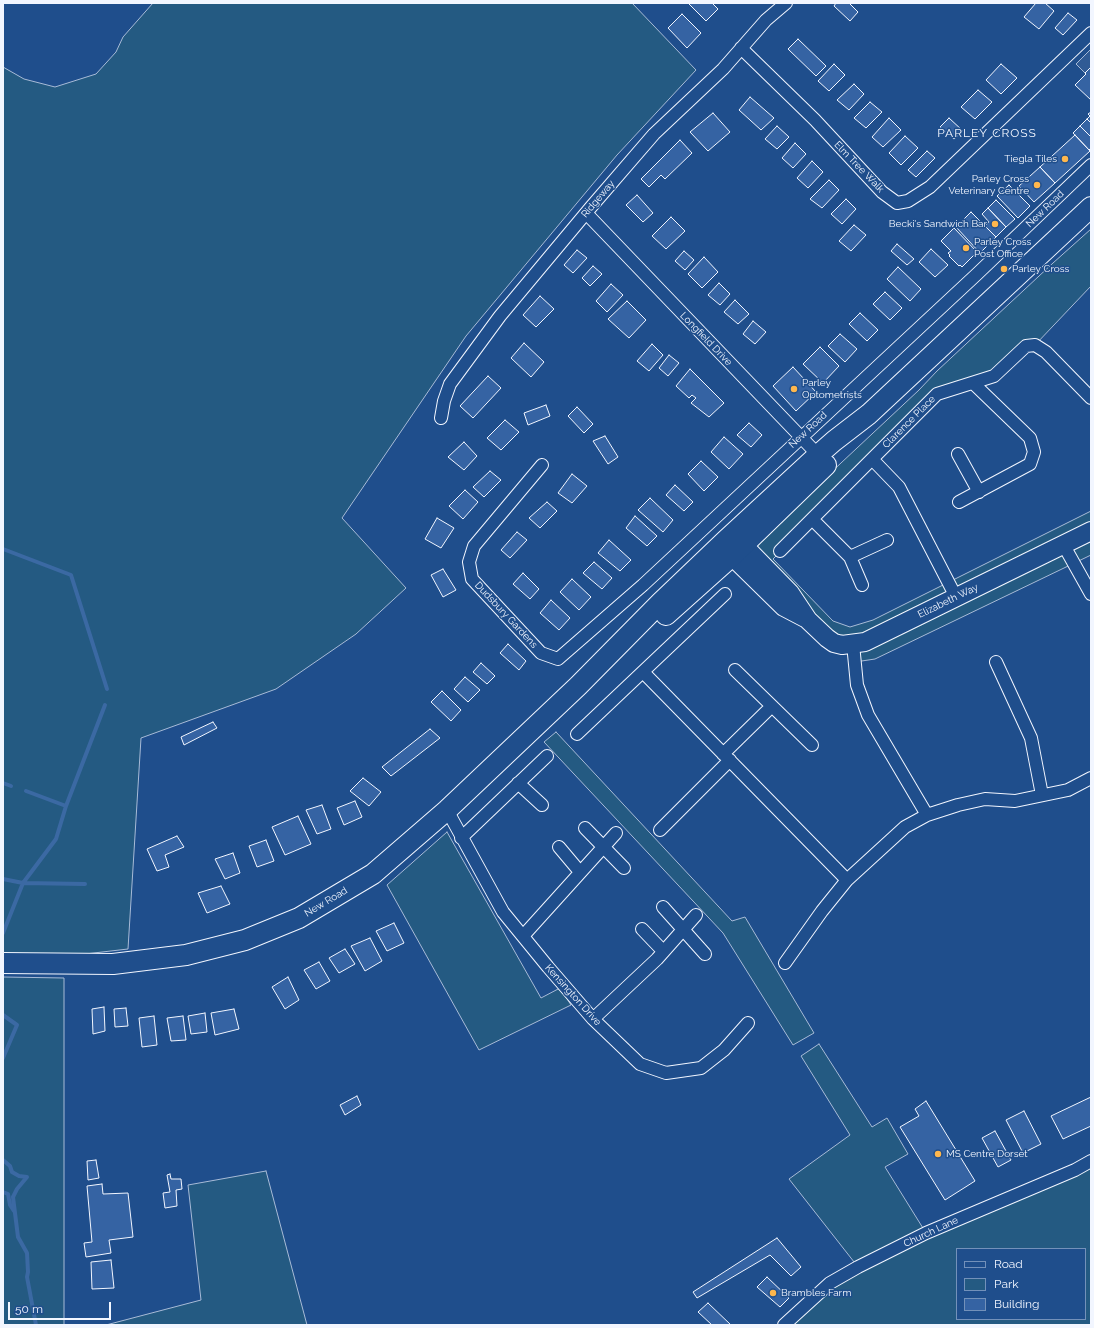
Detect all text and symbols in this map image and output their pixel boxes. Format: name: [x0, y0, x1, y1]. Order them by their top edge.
district label: PARLEY CROSS: [937, 126, 1037, 140]
street label: Elm Tree Walk: [831, 139, 887, 195]
place label: Tiegla Tiles: [1004, 153, 1057, 165]
marker: Tiegla Tiles: [1060, 154, 1070, 164]
place label: Parley Cross Veterinary Centre: [948, 173, 1029, 196]
street label: Ridgeway: [579, 178, 617, 220]
marker: Parley Cross Veterinary Centre: [1032, 180, 1042, 190]
street label: New Road: [1024, 188, 1066, 230]
place label: Becki's Sandwich Bar: [889, 218, 987, 230]
marker: Becki's Sandwich Bar: [990, 219, 1000, 229]
place label: Parley Cross Post Office: [974, 236, 1031, 260]
marker: Parley Cross Post Office: [961, 243, 971, 253]
place label: Parley Cross: [1012, 263, 1069, 275]
marker: Parley Cross: [999, 264, 1009, 274]
street label: Longfield Drive: [677, 310, 735, 368]
place label: Parley Optometrists: [802, 377, 862, 400]
marker: Parley Optometrists: [789, 384, 799, 394]
street label: Clarence Place: [880, 393, 938, 451]
street label: New Road: [786, 409, 830, 451]
street label: Dudsbury Gardens: [472, 579, 540, 651]
street label: Elizabeth Way: [916, 581, 980, 621]
street label: New Road: [302, 884, 350, 920]
street label: Kensington Drive: [542, 962, 604, 1028]
place label: MS Centre Dorset: [946, 1148, 1028, 1160]
marker: MS Centre Dorset: [933, 1149, 943, 1159]
street label: Church Lane: [902, 1214, 960, 1250]
legend: [956, 1248, 1086, 1320]
text: Road: [994, 1257, 1023, 1271]
text: Park: [994, 1277, 1019, 1291]
place label: Brambles Farm: [781, 1287, 851, 1299]
marker: Brambles Farm: [768, 1288, 778, 1298]
scale bar: [10, 1294, 113, 1320]
text: Building: [994, 1297, 1040, 1311]
text: 50 m: [15, 1302, 43, 1316]

